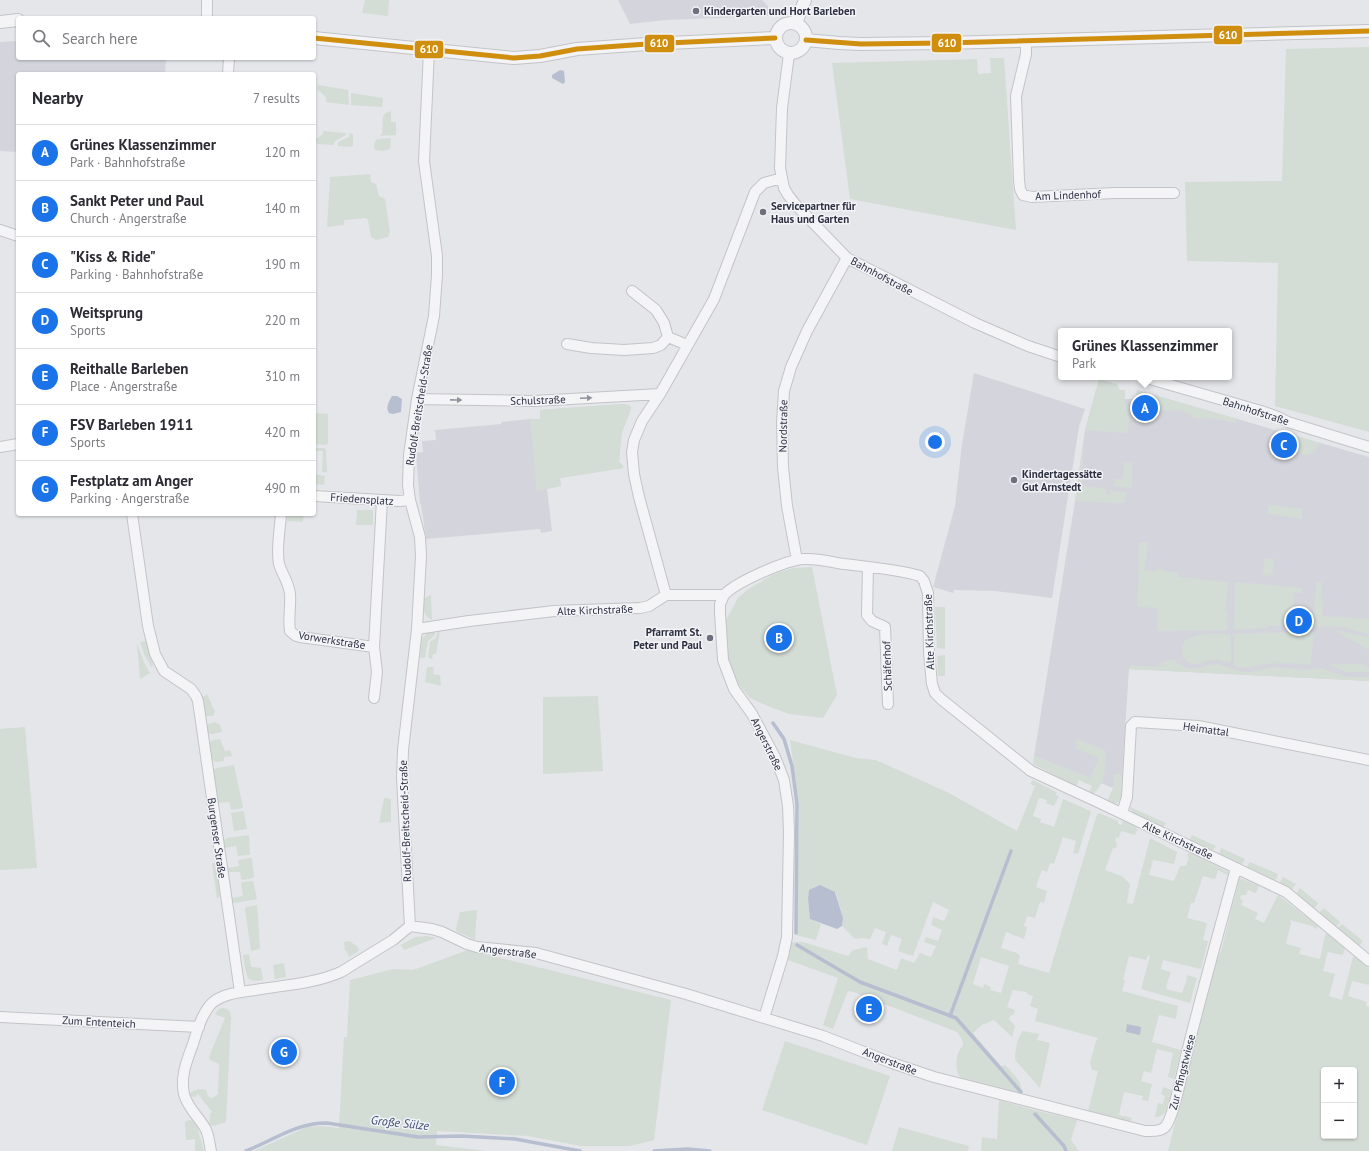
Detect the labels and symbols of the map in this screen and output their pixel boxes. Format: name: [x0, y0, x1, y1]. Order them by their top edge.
place label: Kindergarten und Hort Barleben: [704, 4, 855, 18]
marker: Kindergarten und Hort Barleben: [691, 6, 701, 16]
line badge: 610: [1213, 25, 1243, 45]
text: 610: [1219, 28, 1237, 42]
line badge: 610: [931, 33, 962, 53]
line badge: 610: [644, 34, 675, 53]
text: 610: [650, 36, 668, 50]
text: 610: [938, 36, 956, 50]
line badge: 610: [414, 40, 444, 59]
text: 610: [420, 42, 438, 56]
street label: Am Lindenhof: [1035, 187, 1102, 203]
place label: Servicepartner für Haus und Garten: [771, 199, 856, 226]
marker: Servicepartner für Haus und Garten: [758, 207, 768, 217]
street label: Bahnhofstraße: [848, 254, 916, 299]
street label: Rudolf-Breitscheid-Straße: [403, 343, 436, 466]
street label: Schulstraße: [510, 392, 566, 408]
pin: A: [1132, 393, 1158, 423]
street label: Bahnhofstraße: [1221, 394, 1291, 428]
one-way arrow: [580, 395, 593, 401]
one-way arrow: [450, 397, 463, 403]
street label: Nordstraße: [776, 399, 790, 452]
pin: C: [1271, 430, 1297, 460]
your location: [925, 432, 945, 452]
place label: Kindertagessätte Gut Arnstedt: [1022, 467, 1103, 494]
marker: Kindertagessätte Gut Arnstedt: [1009, 475, 1019, 485]
street label: Friedensplatz: [330, 490, 394, 508]
street label: Alte Kirchstraße: [921, 593, 937, 670]
street label: Alte Kirchstraße: [557, 602, 634, 618]
pin: D: [1286, 606, 1312, 636]
pin: B: [766, 623, 792, 653]
place label: Pfarramt St. Peter und Paul: [633, 625, 703, 652]
street label: Vorwerkstraße: [297, 628, 367, 652]
marker: Pfarramt St. Peter und Paul: [705, 633, 715, 643]
street label: Schäferhof: [879, 640, 895, 691]
street label: Angerstraße: [748, 715, 786, 773]
street label: Heimattal: [1182, 719, 1231, 739]
street label: Rudolf-Breitscheid-Straße: [396, 759, 414, 882]
street label: Burgenser Straße: [204, 797, 230, 880]
street label: Alte Kirchstraße: [1141, 818, 1216, 863]
street label: Angerstraße: [479, 941, 538, 961]
pin: E: [856, 994, 882, 1024]
street label: Zum Ententeich: [62, 1013, 136, 1031]
street label: Zur Pfingstwiese: [1166, 1032, 1198, 1111]
pin: G: [271, 1037, 297, 1067]
street label: Angerstraße: [861, 1044, 920, 1078]
pin: F: [489, 1067, 515, 1097]
water label: Große Sülze: [370, 1112, 430, 1133]

